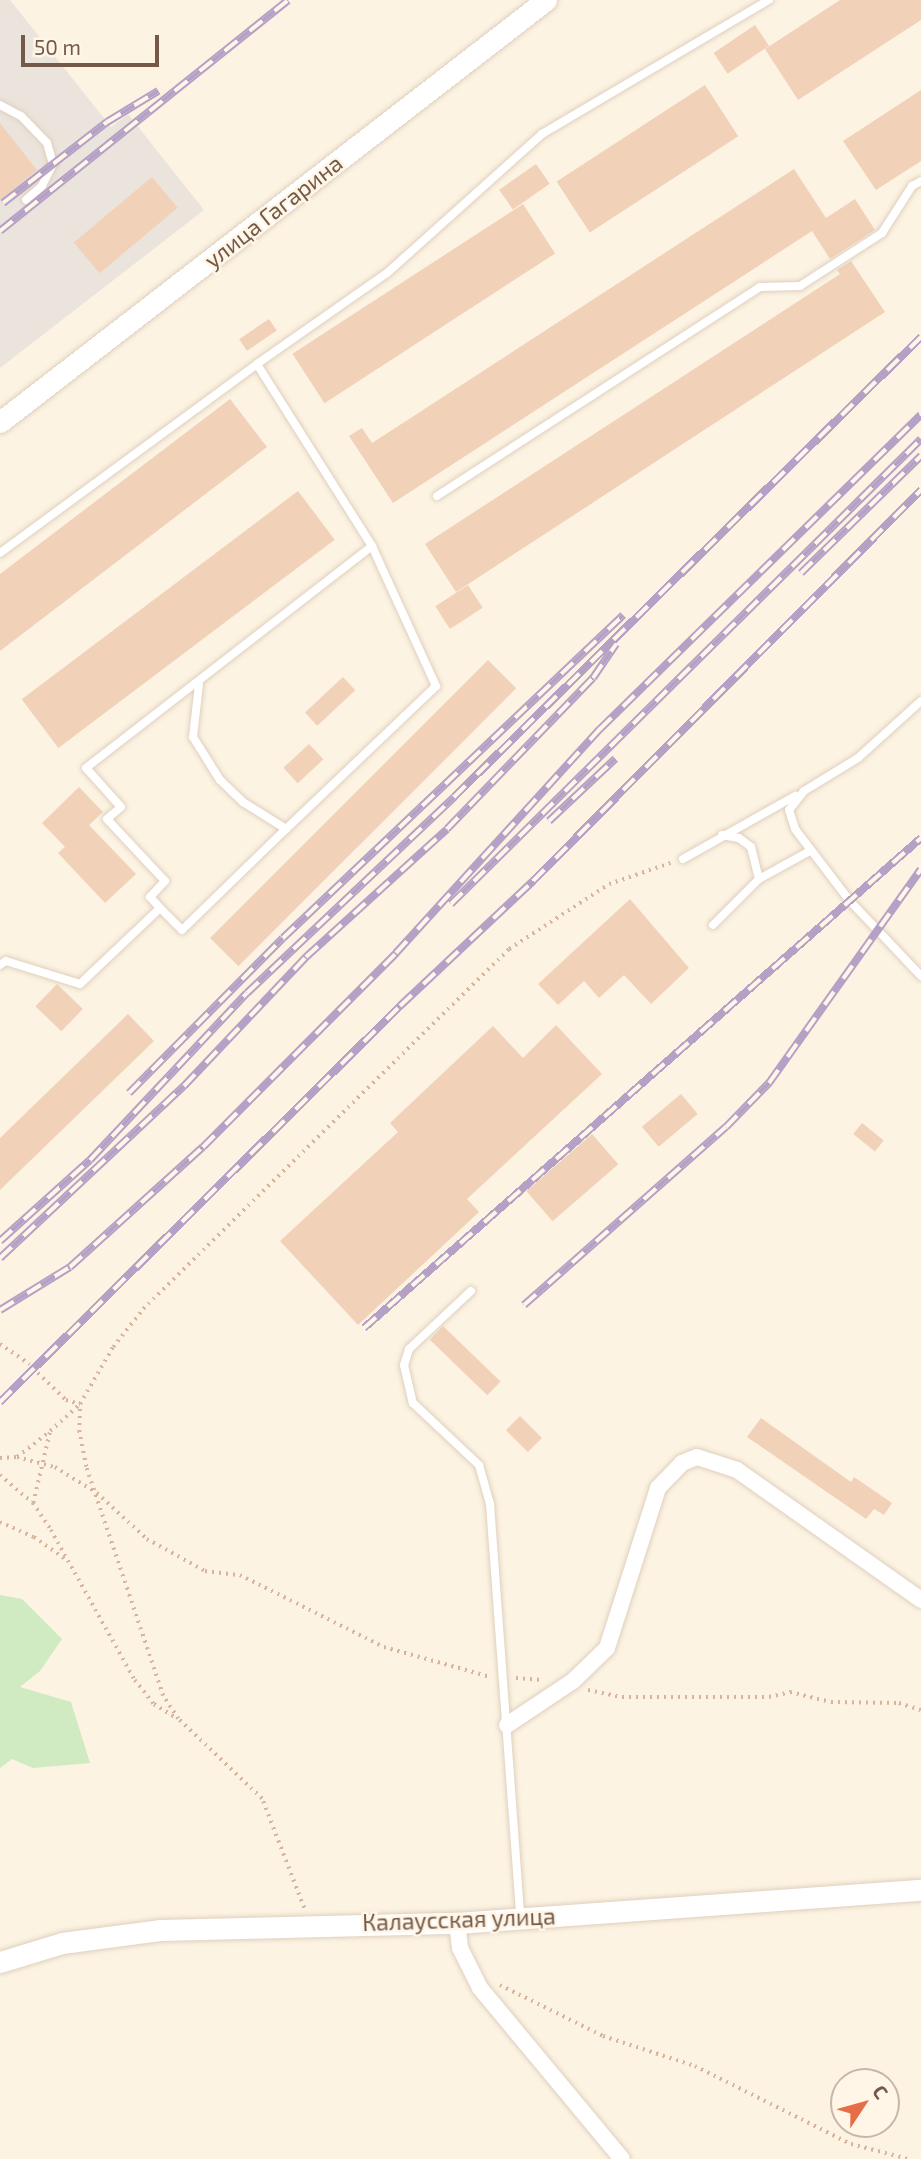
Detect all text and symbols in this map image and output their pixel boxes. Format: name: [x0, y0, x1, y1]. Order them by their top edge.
scale bar: [24, 21, 163, 65]
text: 50 m: [34, 34, 81, 59]
street label: улица Гагарина: [198, 149, 348, 273]
street label: Калаусская улица: [362, 1902, 556, 1936]
north arrow: [830, 2068, 900, 2138]
text: С: [868, 2080, 893, 2103]

